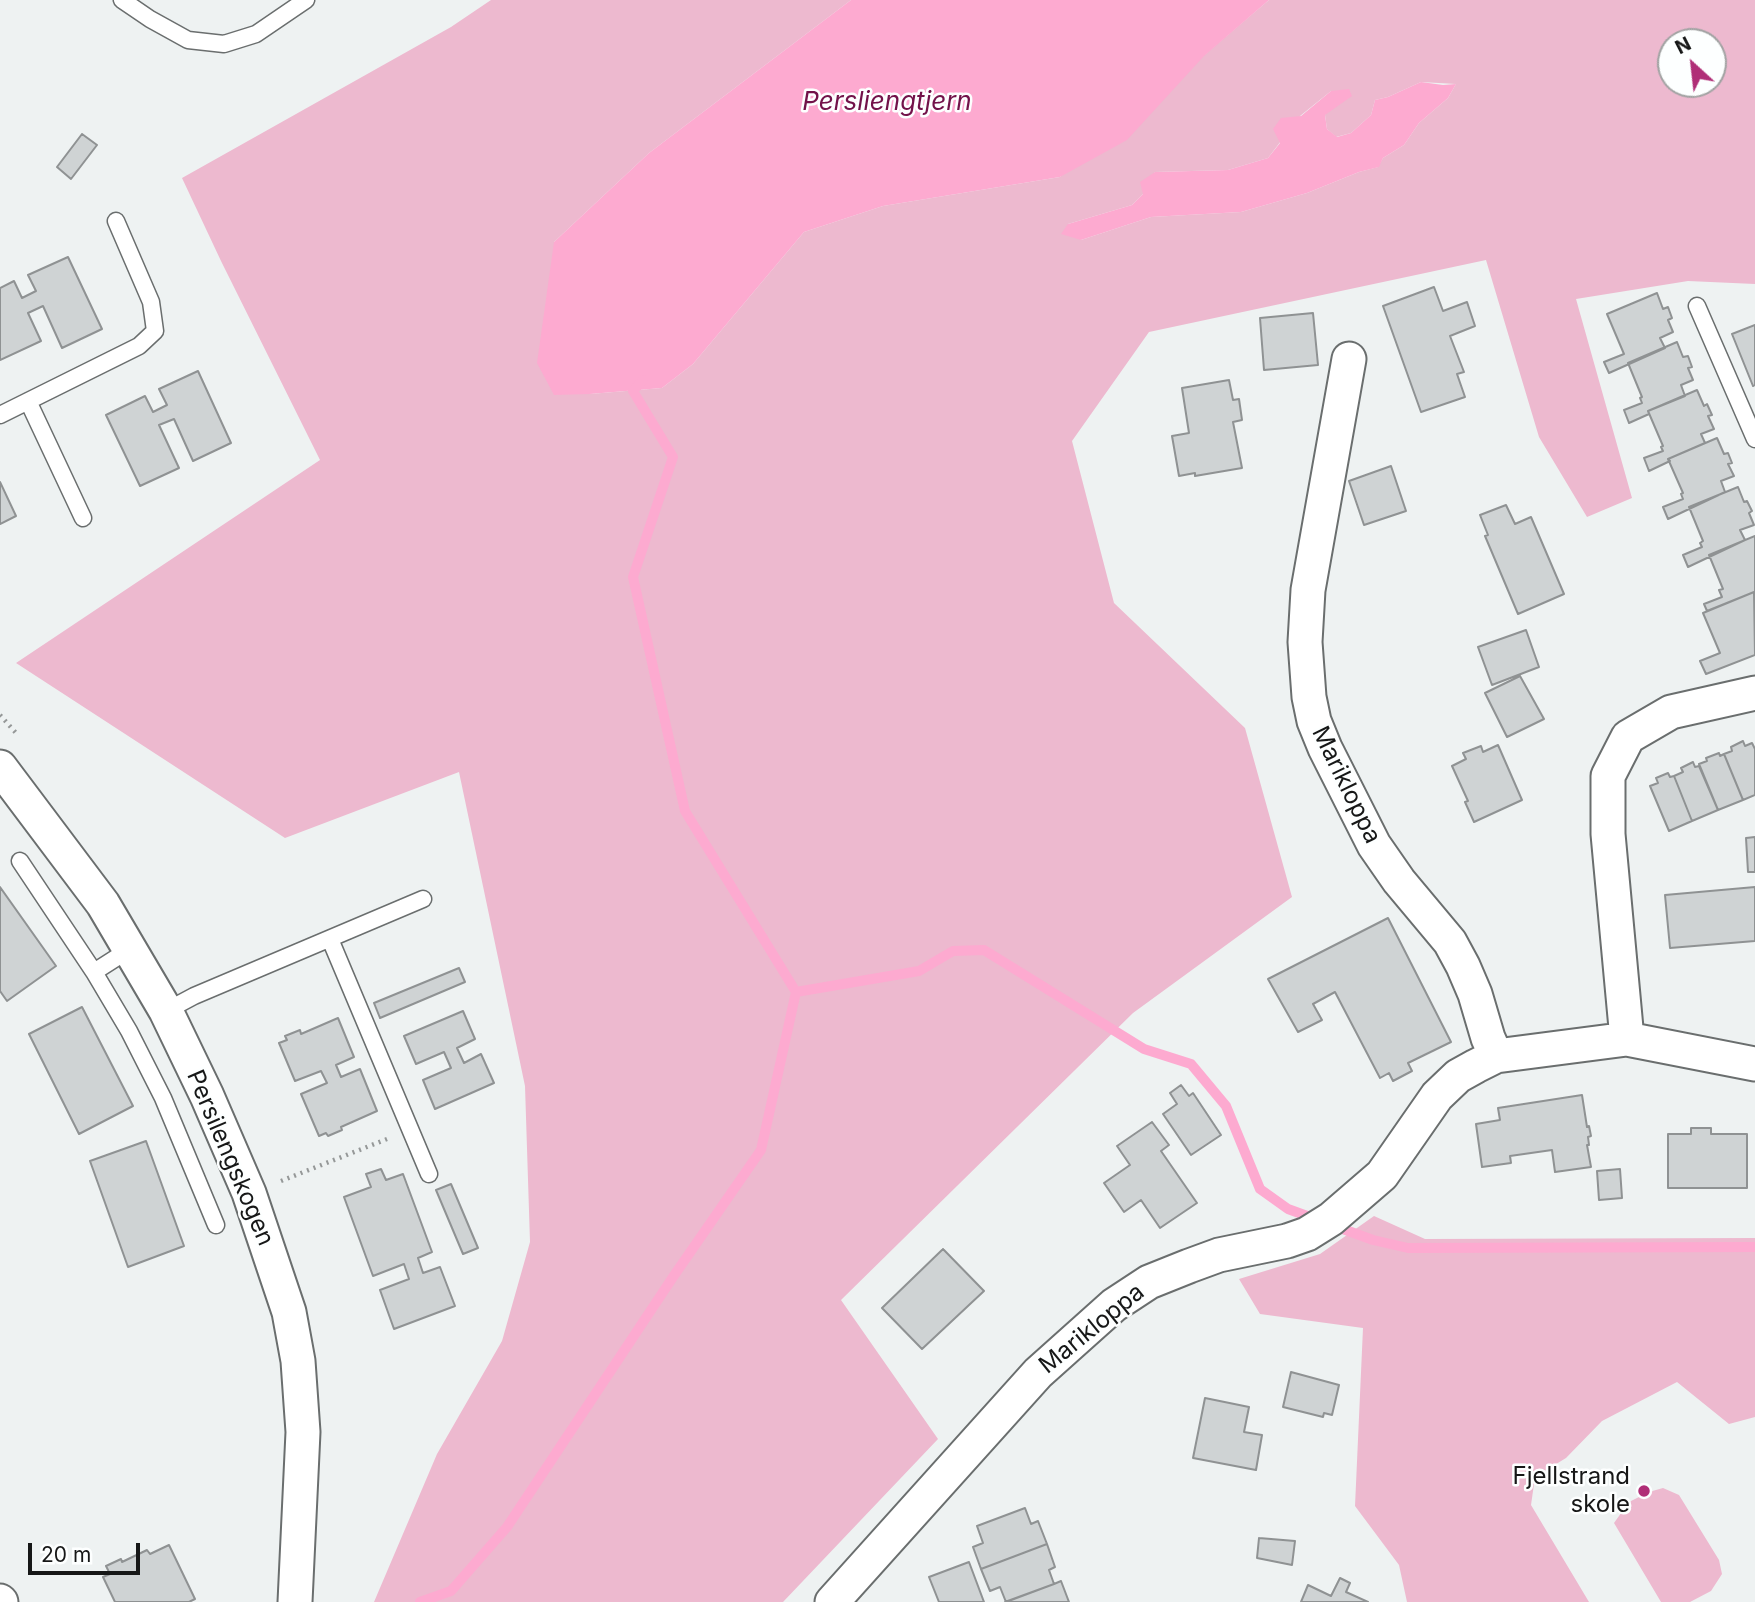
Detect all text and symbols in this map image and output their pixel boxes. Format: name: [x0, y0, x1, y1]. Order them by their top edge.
north arrow: [1657, 28, 1727, 98]
text: N: [1671, 32, 1695, 59]
water label: Persliengtjern: [802, 86, 972, 118]
street label: Marikloppa: [1305, 722, 1387, 848]
street label: Persilengskogen: [180, 1066, 280, 1250]
street label: Marikloppa: [1034, 1278, 1150, 1380]
place label: Fjellstrand skole: [1512, 1463, 1630, 1519]
marker: Fjellstrand skole: [1636, 1483, 1652, 1499]
scale bar: [32, 1528, 144, 1572]
text: 20 m: [41, 1542, 91, 1567]

